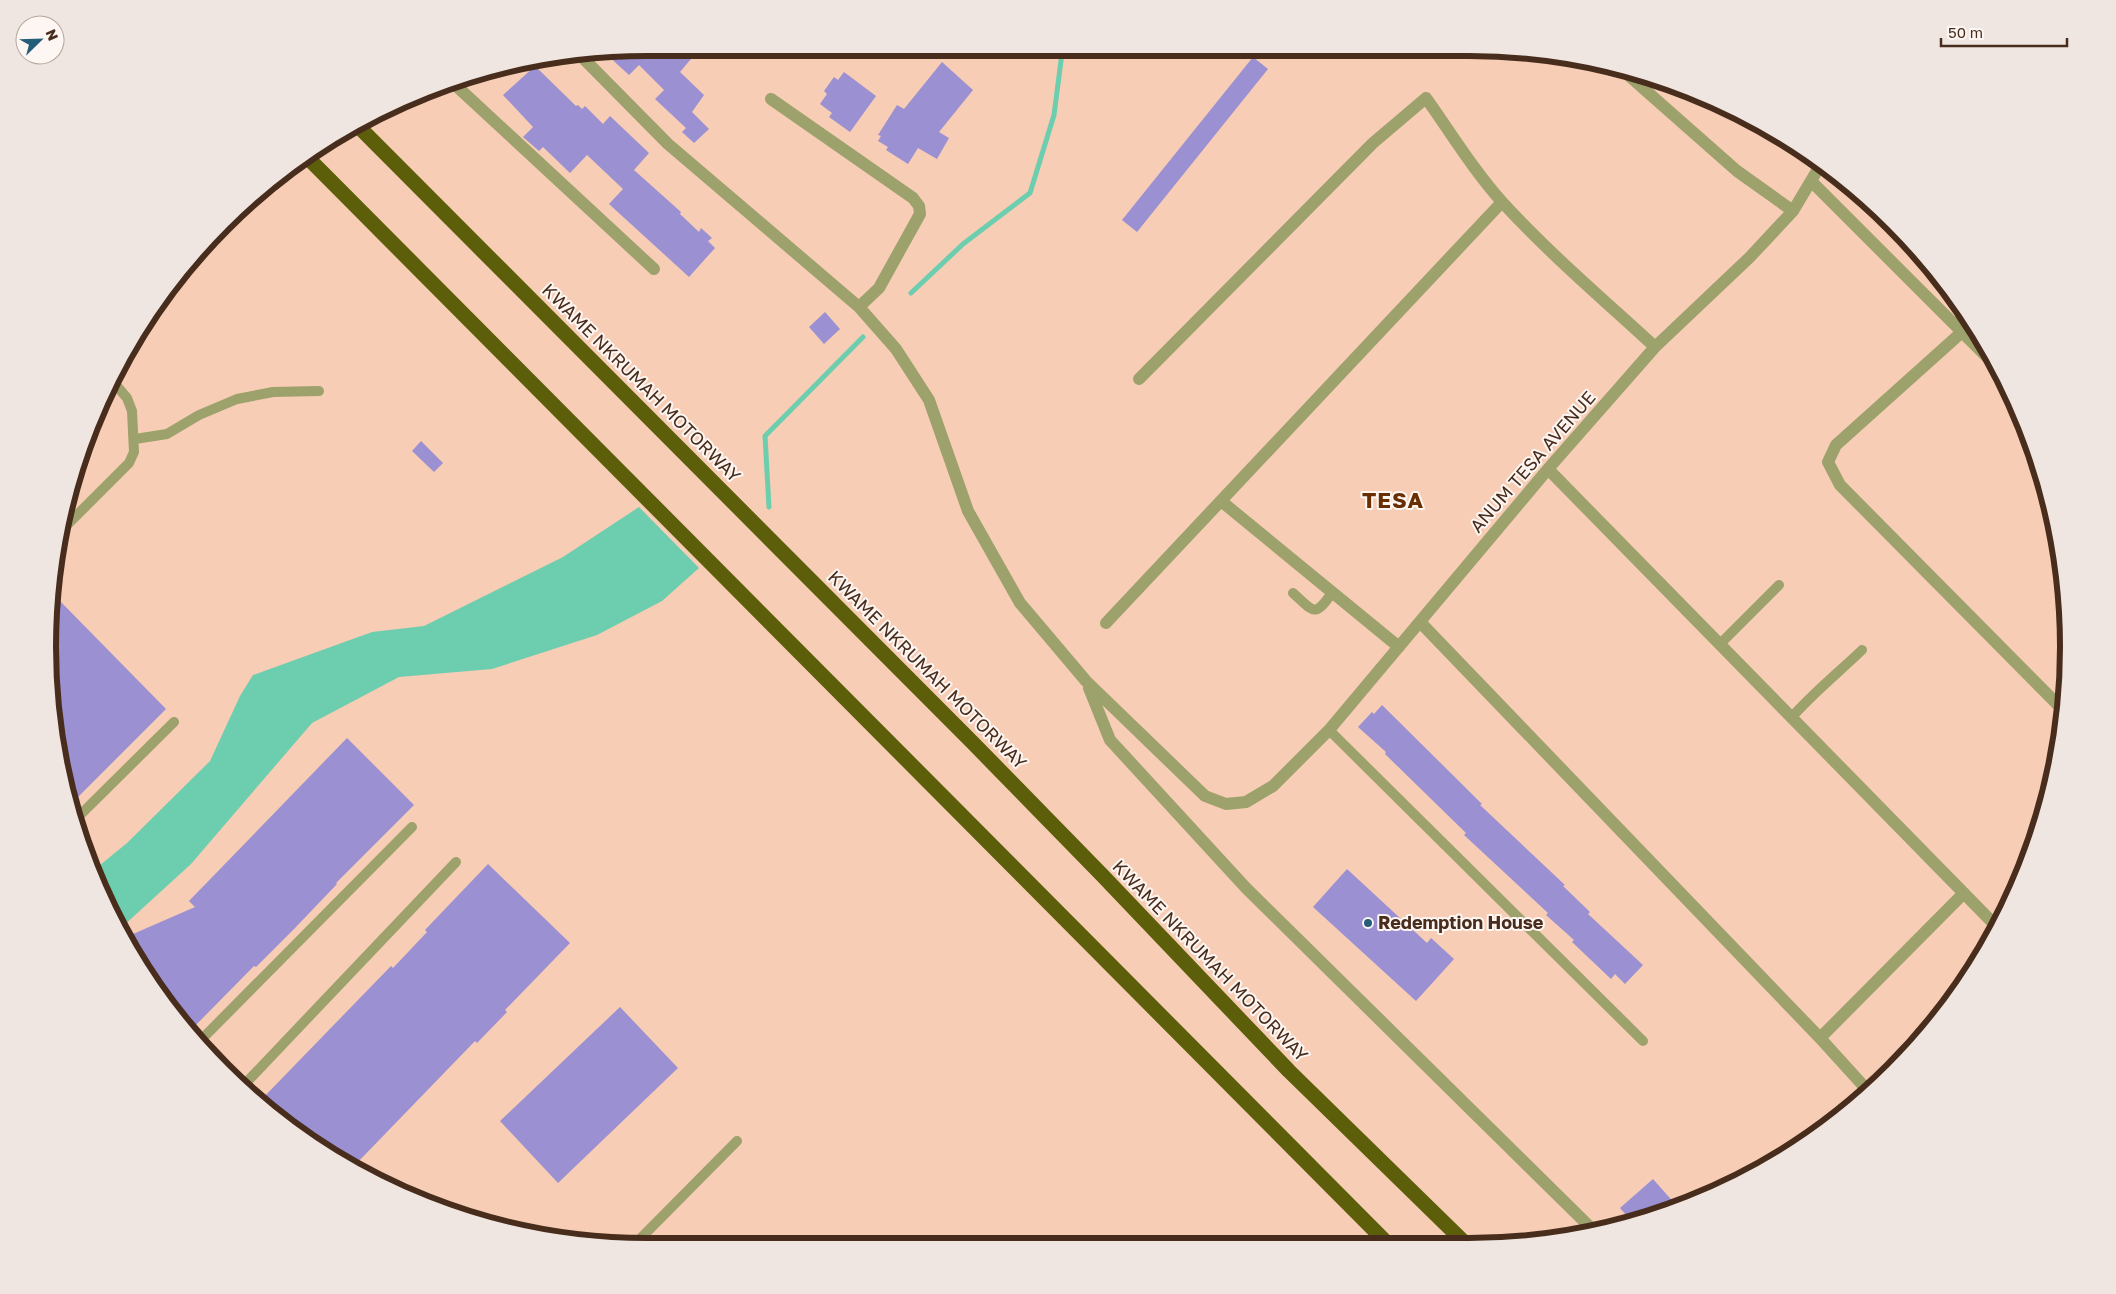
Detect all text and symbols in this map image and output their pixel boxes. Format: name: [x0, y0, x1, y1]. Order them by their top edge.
north arrow: [15, 15, 65, 65]
scale bar: [1941, 15, 2067, 47]
text: 50 m: [1948, 23, 1983, 41]
text: N: [43, 27, 62, 43]
street label: KWAME NKRUMAH MOTORWAY: [538, 278, 746, 486]
street label: ANUM TESA AVENUE: [1465, 386, 1600, 537]
district label: TESA: [1362, 486, 1424, 513]
street label: KWAME NKRUMAH MOTORWAY: [824, 565, 1032, 773]
street label: KWAME NKRUMAH MOTORWAY: [1108, 855, 1313, 1066]
place label: Redemption House: [1378, 911, 1544, 933]
marker: Redemption House: [1362, 917, 1374, 929]

